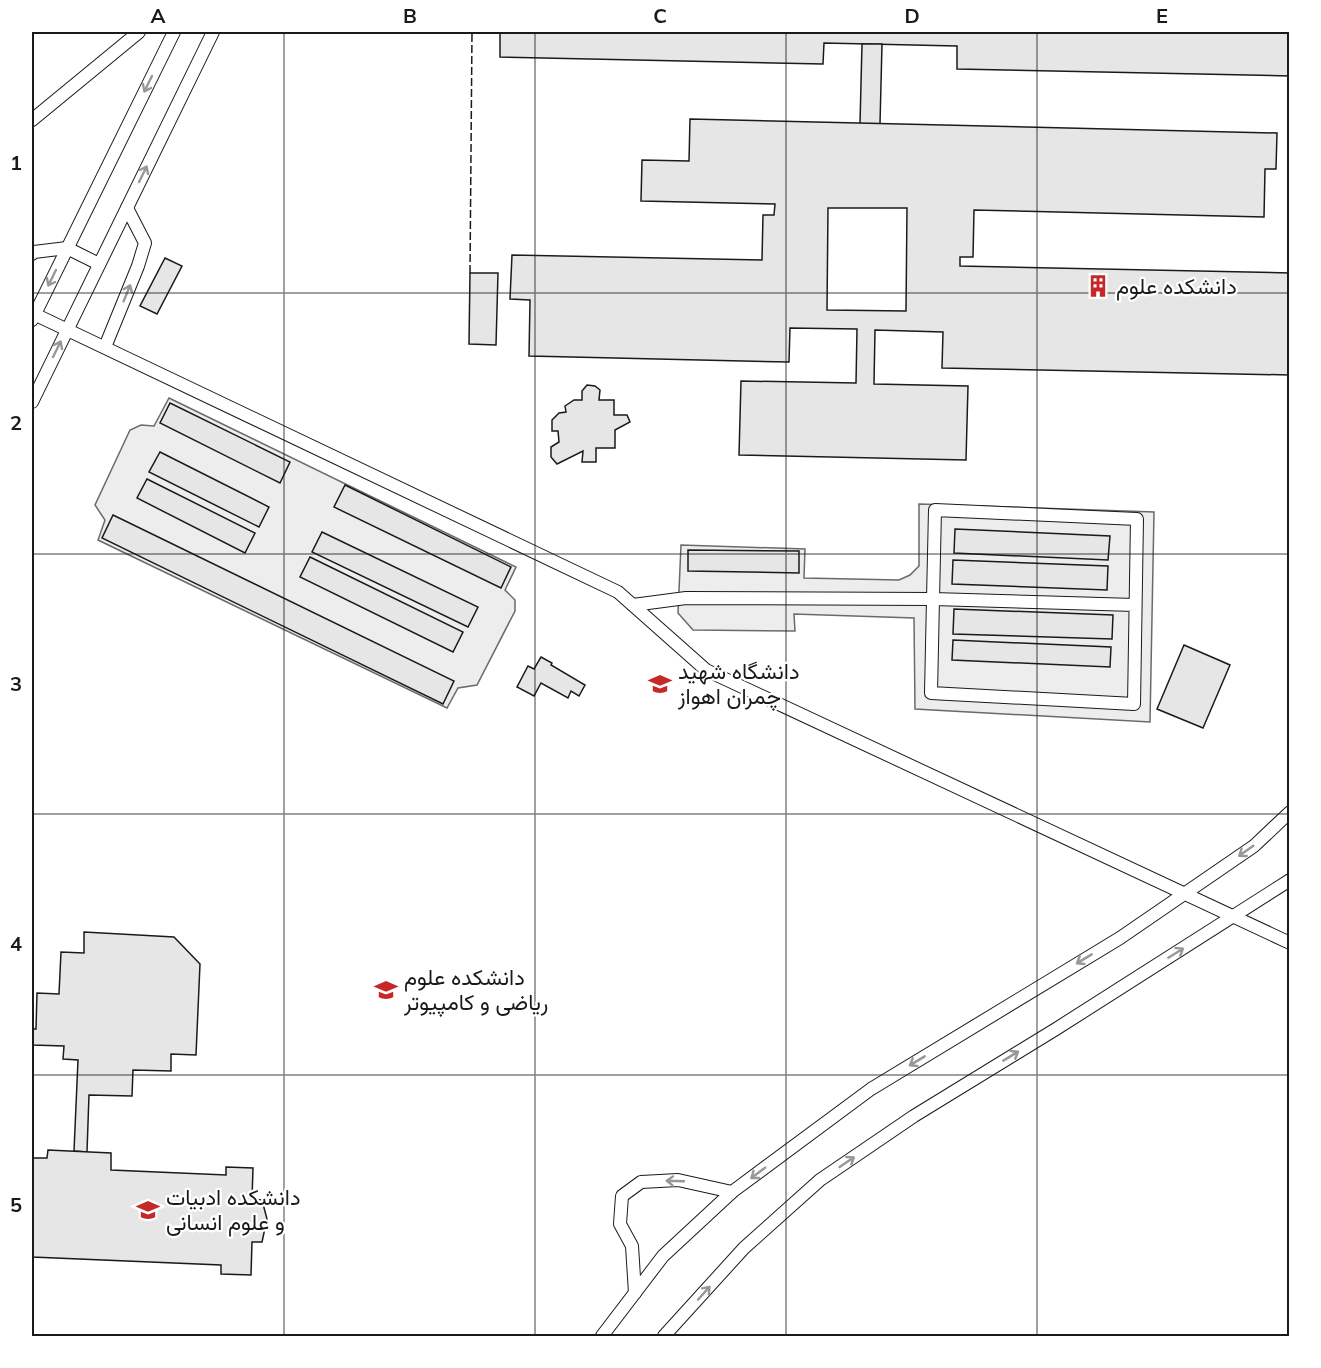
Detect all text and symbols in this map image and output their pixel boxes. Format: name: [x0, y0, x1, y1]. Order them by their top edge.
text: A: [151, 3, 166, 28]
text: B: [403, 3, 417, 28]
text: C: [653, 3, 667, 28]
text: D: [904, 3, 920, 28]
text: E: [1156, 3, 1168, 28]
one-way arrow: [141, 75, 153, 93]
text: 1: [10, 150, 22, 175]
one-way arrow: [137, 166, 149, 183]
one-way arrow: [46, 268, 58, 286]
place label: دانشکده علوم: [1116, 272, 1237, 301]
building icon: دانشکده علوم: [1085, 273, 1111, 299]
one-way arrow: [122, 284, 133, 303]
one-way arrow: [52, 341, 64, 359]
text: 2: [10, 410, 22, 435]
place label: دانشگاه شهید چمران اهواز: [677, 657, 799, 711]
text: 3: [10, 671, 22, 696]
school or university icon: دانشگاه شهید چمران اهواز: [647, 671, 673, 697]
one-way arrow: [1238, 845, 1255, 857]
text: 4: [10, 931, 22, 956]
one-way arrow: [1167, 947, 1184, 959]
one-way arrow: [1076, 954, 1093, 966]
place label: دانشکده علوم ریاضی و کامپیوتر: [403, 963, 548, 1017]
school or university icon: دانشکده علوم ریاضی و کامپیوتر: [373, 977, 399, 1003]
one-way arrow: [1002, 1050, 1019, 1062]
one-way arrow: [909, 1055, 926, 1067]
one-way arrow: [838, 1156, 855, 1168]
one-way arrow: [750, 1166, 766, 1179]
one-way arrow: [665, 1176, 685, 1187]
place label: دانشکده ادبیات و علوم انسانی: [166, 1183, 301, 1237]
text: 5: [10, 1192, 22, 1217]
school or university icon: دانشکده ادبیات و علوم انسانی: [135, 1197, 161, 1223]
one-way arrow: [697, 1286, 711, 1301]

